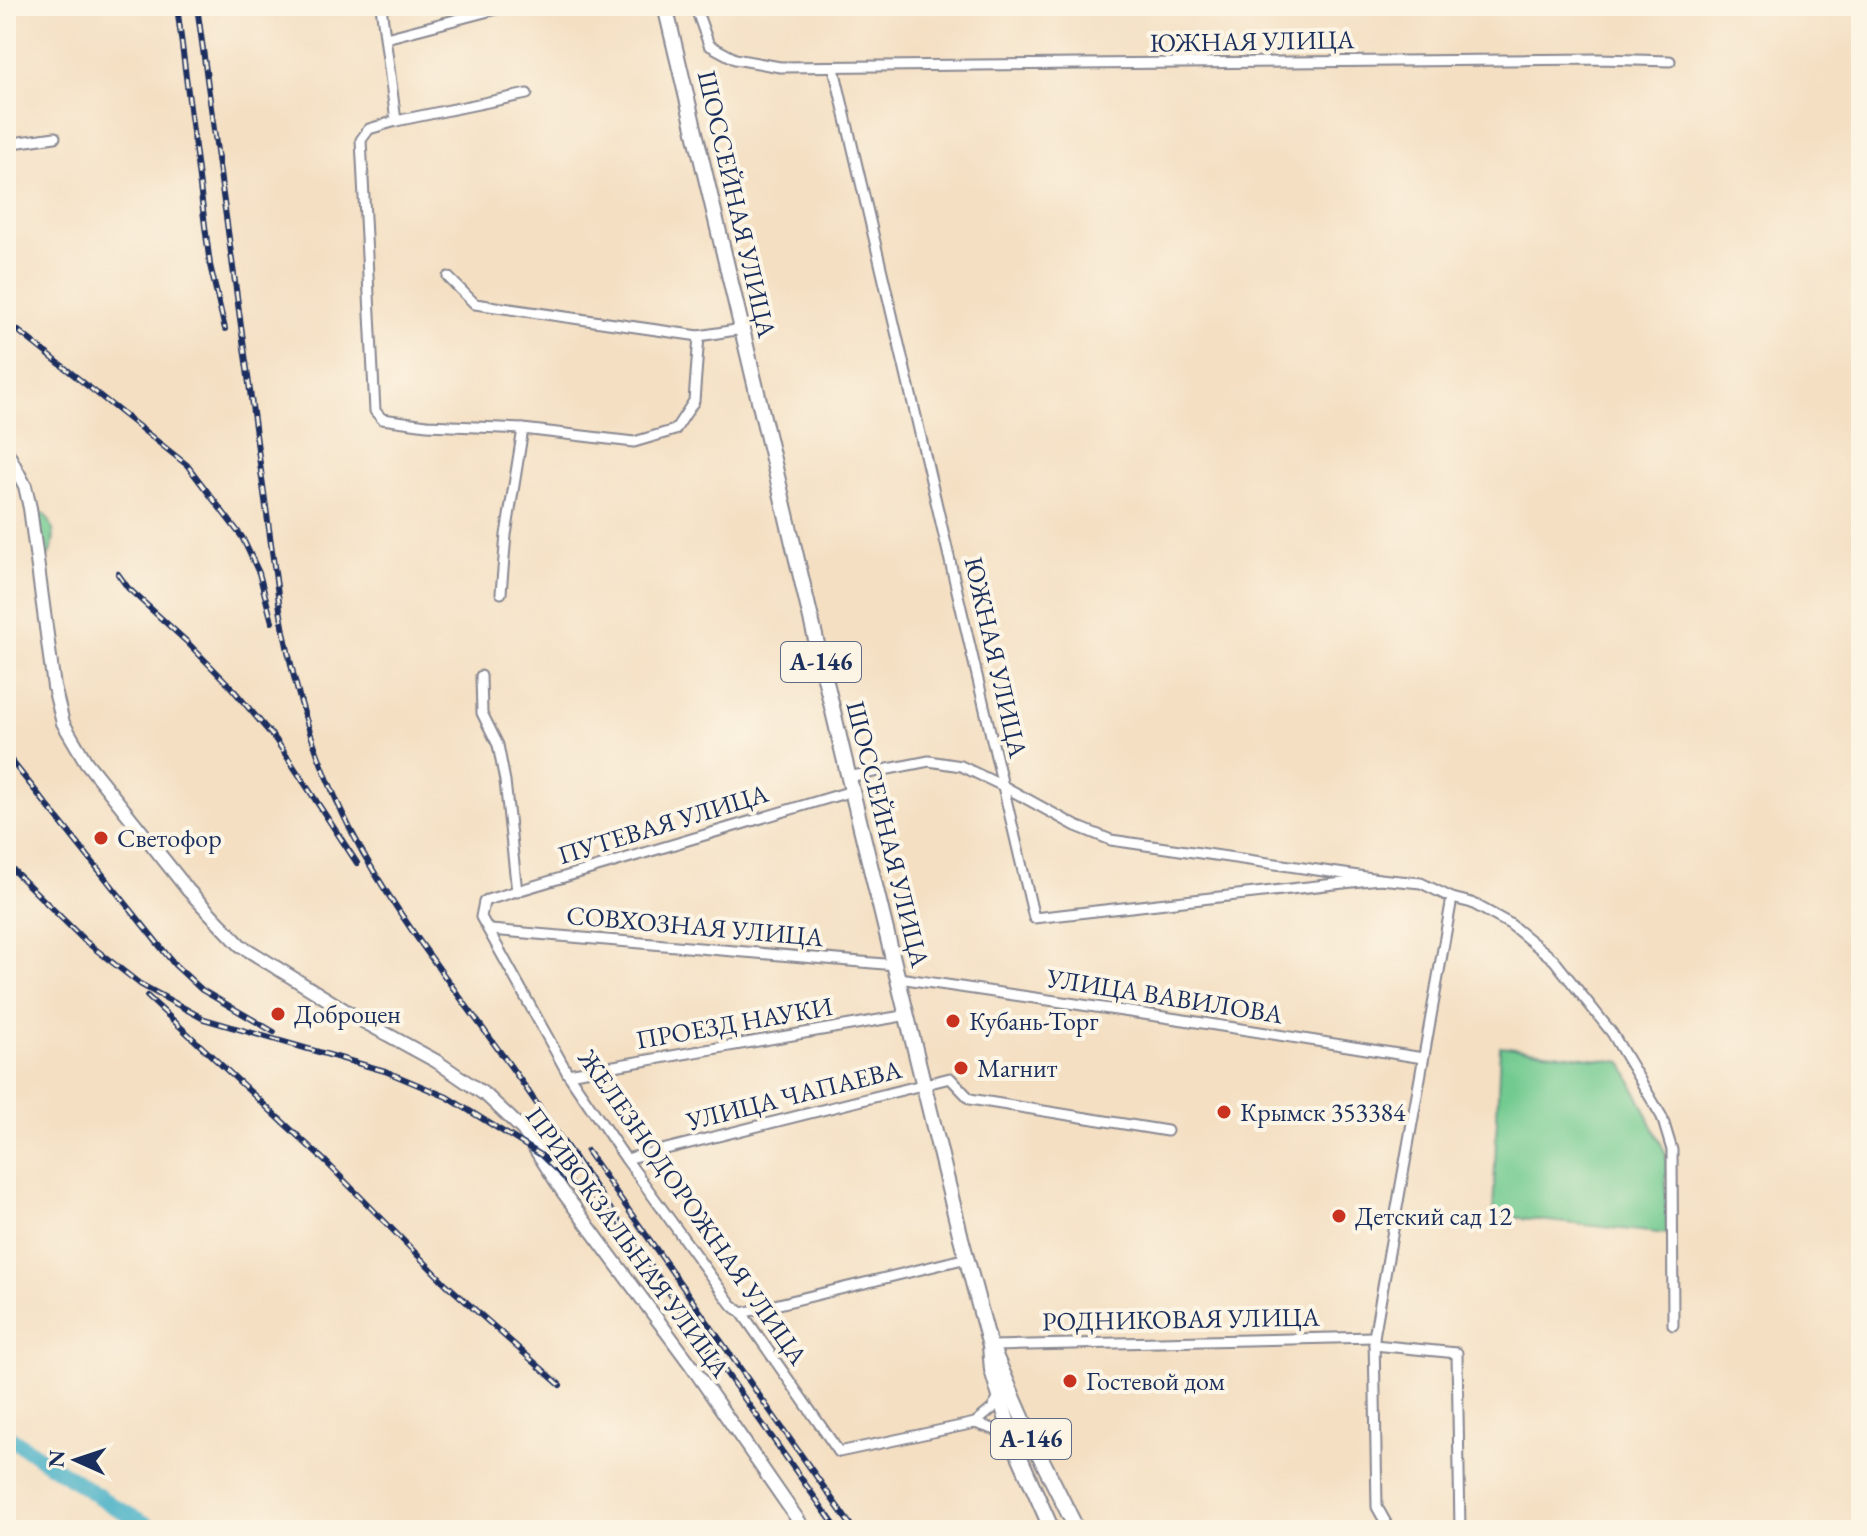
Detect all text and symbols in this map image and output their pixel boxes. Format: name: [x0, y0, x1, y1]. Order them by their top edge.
street label: ЮЖНАЯ УЛИЦА: [1149, 22, 1356, 60]
street label: ШОССЕЙНАЯ УЛИЦА: [690, 67, 785, 342]
street label: ЮЖНАЯ УЛИЦА: [956, 553, 1036, 762]
road number: А-146: [781, 642, 861, 682]
street label: ШОССЕЙНАЯ УЛИЦА: [838, 697, 938, 972]
street label: ПУТЕВАЯ УЛИЦА: [554, 776, 773, 872]
place label: Светофор: [117, 821, 222, 855]
marker: Светофор: [92, 829, 110, 847]
street label: СОВХОЗНАЯ УЛИЦА: [565, 898, 826, 954]
street label: УЛИЦА ВАВИЛОВА: [1044, 960, 1286, 1032]
street label: ПРОЕЗД НАУКИ: [633, 989, 835, 1057]
place label: Доброцен: [294, 997, 401, 1031]
place label: Кубань-Торг: [969, 1004, 1099, 1038]
marker: Доброцен: [269, 1005, 287, 1023]
marker: Кубань-Торг: [944, 1012, 962, 1030]
street label: ЖЕЛЕЗНОДОРОЖНАЯ УЛИЦА: [570, 1042, 816, 1372]
place label: Магнит: [977, 1051, 1058, 1085]
street label: УЛИЦА ЧАПАЕВА: [682, 1052, 906, 1138]
marker: Магнит: [952, 1059, 970, 1077]
place label: Крымск 353384: [1240, 1095, 1406, 1129]
street label: ПРИВОКЗАЛЬНАЯ УЛИЦА: [518, 1100, 738, 1385]
marker: Крымск 353384: [1215, 1103, 1233, 1121]
place label: Детский сад 12: [1355, 1199, 1512, 1233]
marker: Детский сад 12: [1330, 1207, 1348, 1225]
street label: РОДНИКОВАЯ УЛИЦА: [1042, 1300, 1321, 1338]
place label: Гостевой дом: [1086, 1364, 1225, 1398]
marker: Гостевой дом: [1061, 1372, 1079, 1390]
road number: А-146: [991, 1419, 1071, 1459]
north arrow: [36, 1420, 116, 1500]
text: N: [42, 1449, 71, 1469]

